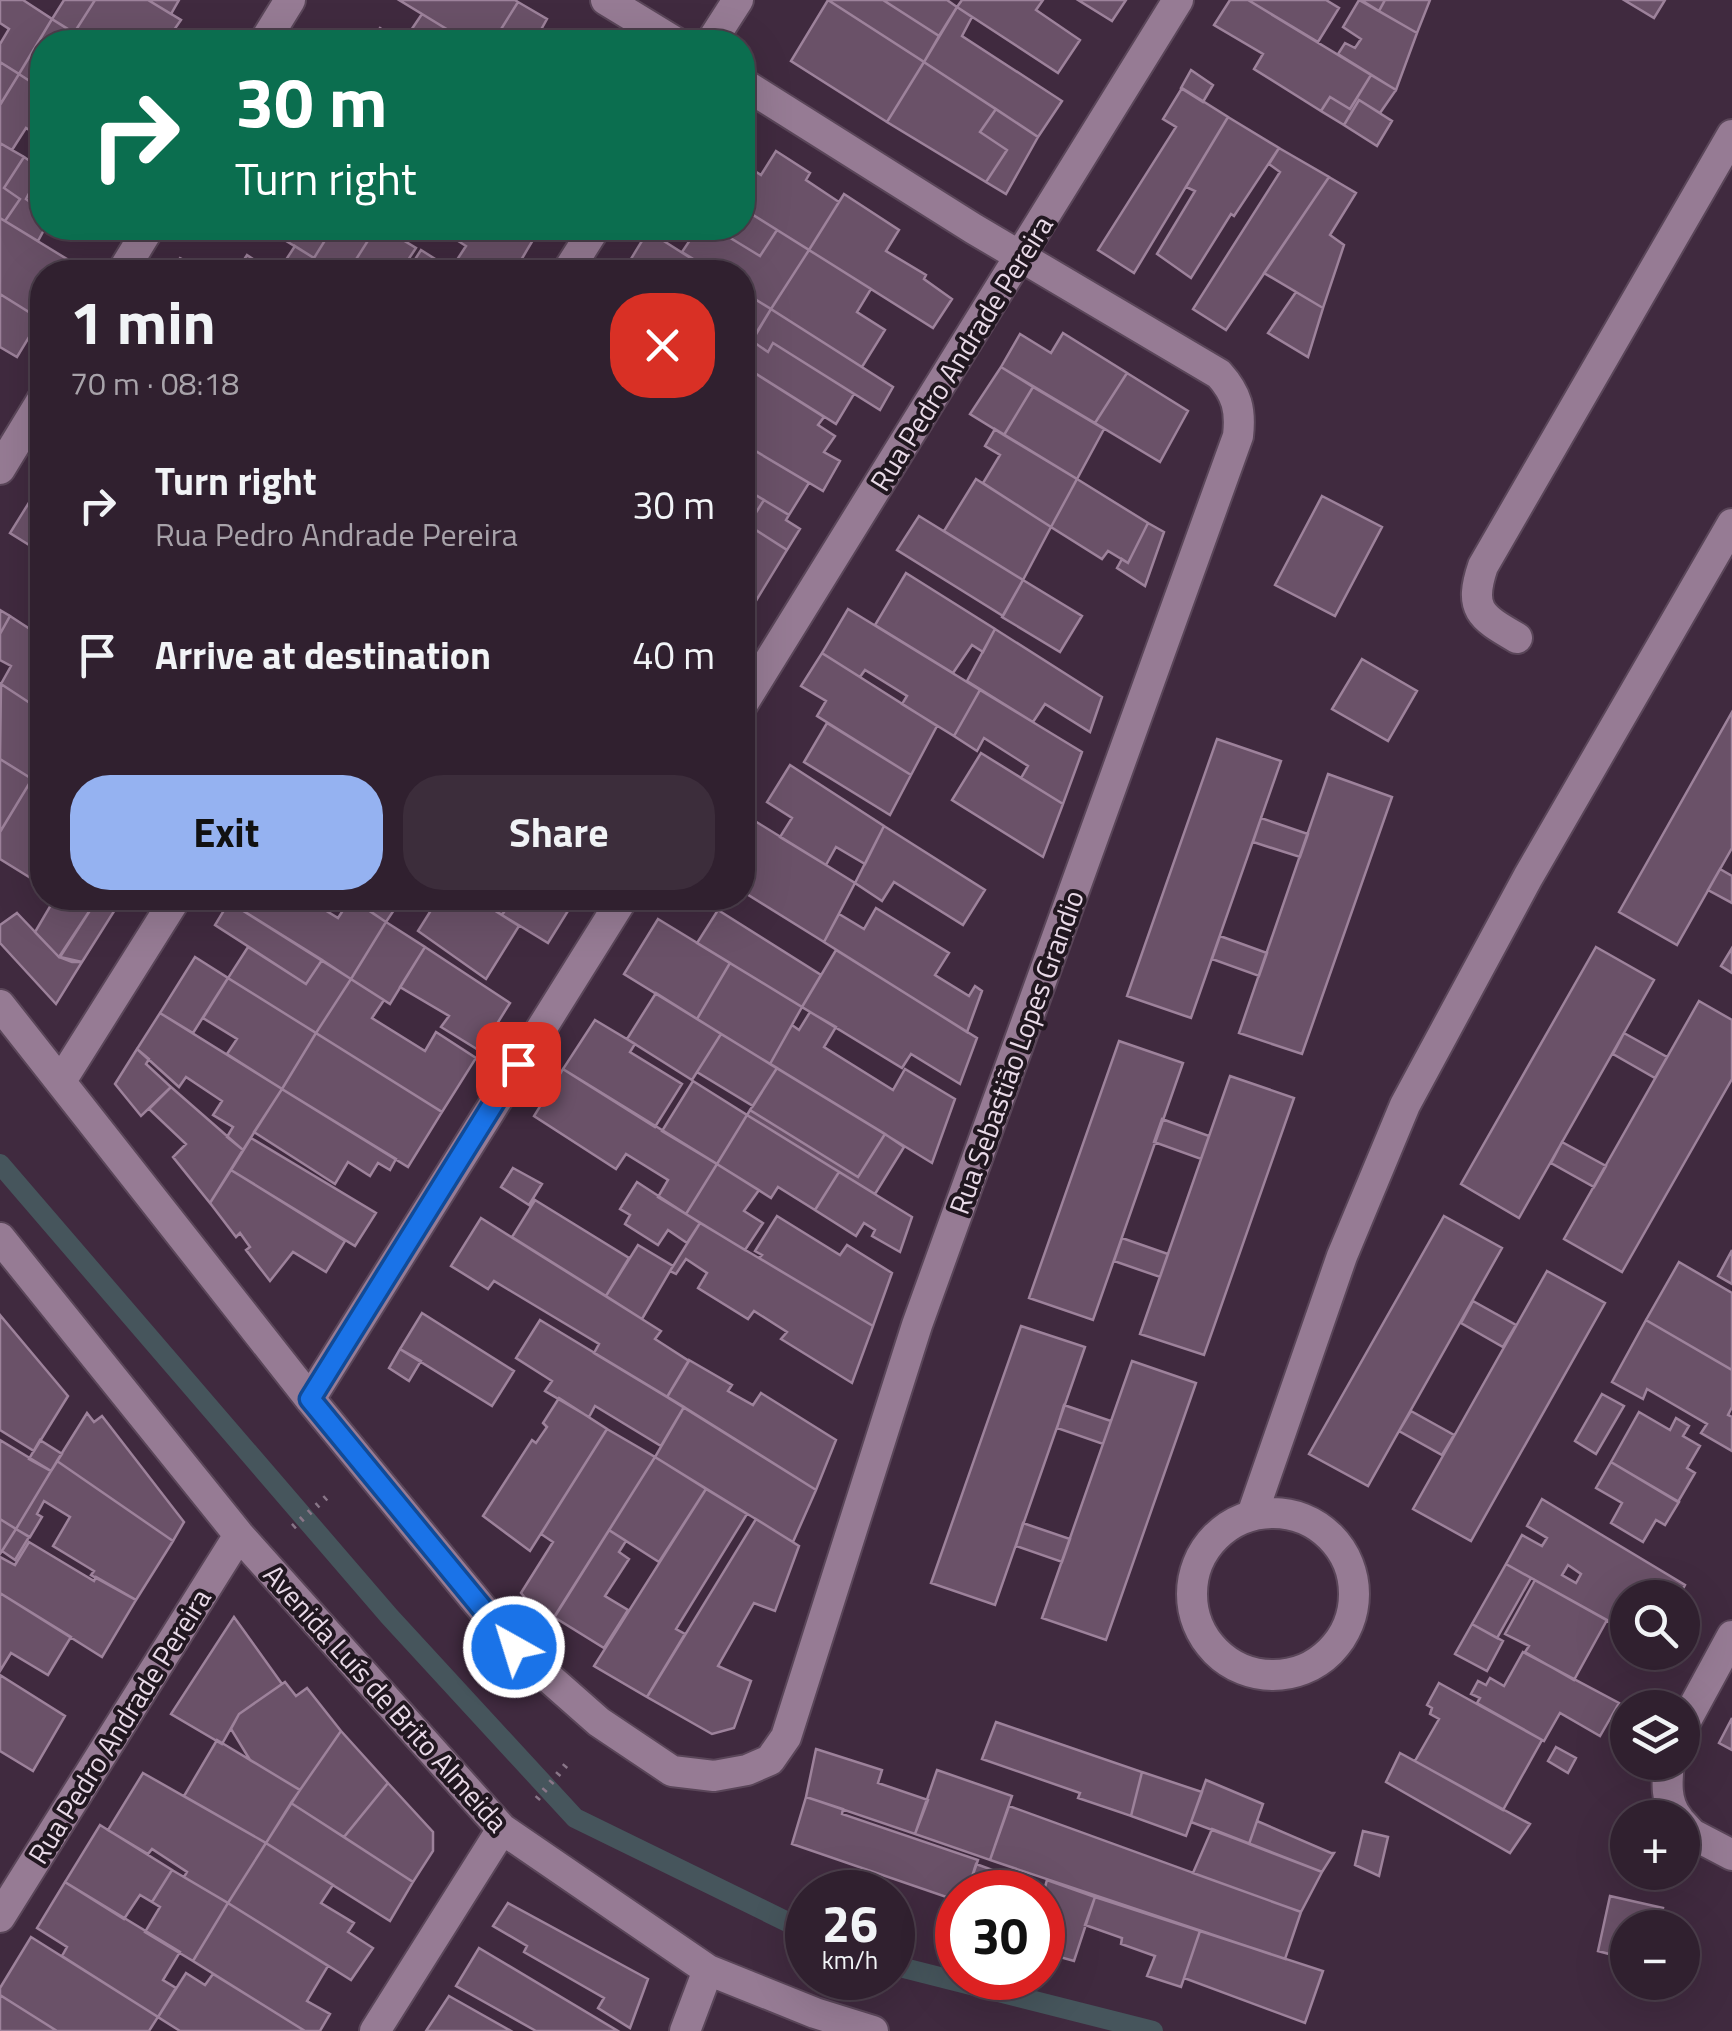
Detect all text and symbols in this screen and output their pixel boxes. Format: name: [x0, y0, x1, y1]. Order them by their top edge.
text: 30 m: [235, 48, 388, 154]
icon: right: [70, 70, 200, 200]
text: Turn right: [235, 144, 417, 212]
street label: Rua Pedro Andrade Pereira: [859, 207, 1063, 499]
text: 1 min: [70, 276, 216, 367]
button: close: [610, 293, 715, 398]
text: 70 m · 08:18: [70, 359, 239, 407]
text: Turn right: [155, 452, 317, 510]
text: 30 m: [632, 476, 715, 534]
icon: right: [70, 478, 125, 533]
text: Rua Pedro Andrade Pereira: [155, 510, 518, 558]
text: Arrive at destination: [155, 626, 491, 684]
text: 40 m: [632, 626, 715, 684]
icon: arrive: [70, 628, 125, 683]
button: Exit: [70, 775, 383, 890]
button: Share: [403, 775, 715, 890]
street label: Rua Sebastião Lopes Grandio: [937, 884, 1095, 1220]
pin: [476, 1022, 561, 1107]
icon: arrive: [491, 1037, 546, 1092]
street label: Avenida Luís de Brito Almeida: [254, 1554, 518, 1842]
street label: Rua Pedro Andrade Pereira: [17, 1580, 221, 1872]
map controls: [1610, 1580, 1700, 2000]
button: search: [1610, 1580, 1700, 1670]
position arrow: [462, 1595, 566, 1699]
button: layers: [1610, 1690, 1700, 1780]
button: +: [1610, 1800, 1700, 1890]
speed limit sign: 30: [935, 1870, 1065, 2000]
text: 26: [822, 1885, 878, 1961]
button: −: [1610, 1910, 1700, 2000]
text: km/h: [822, 1941, 878, 1979]

